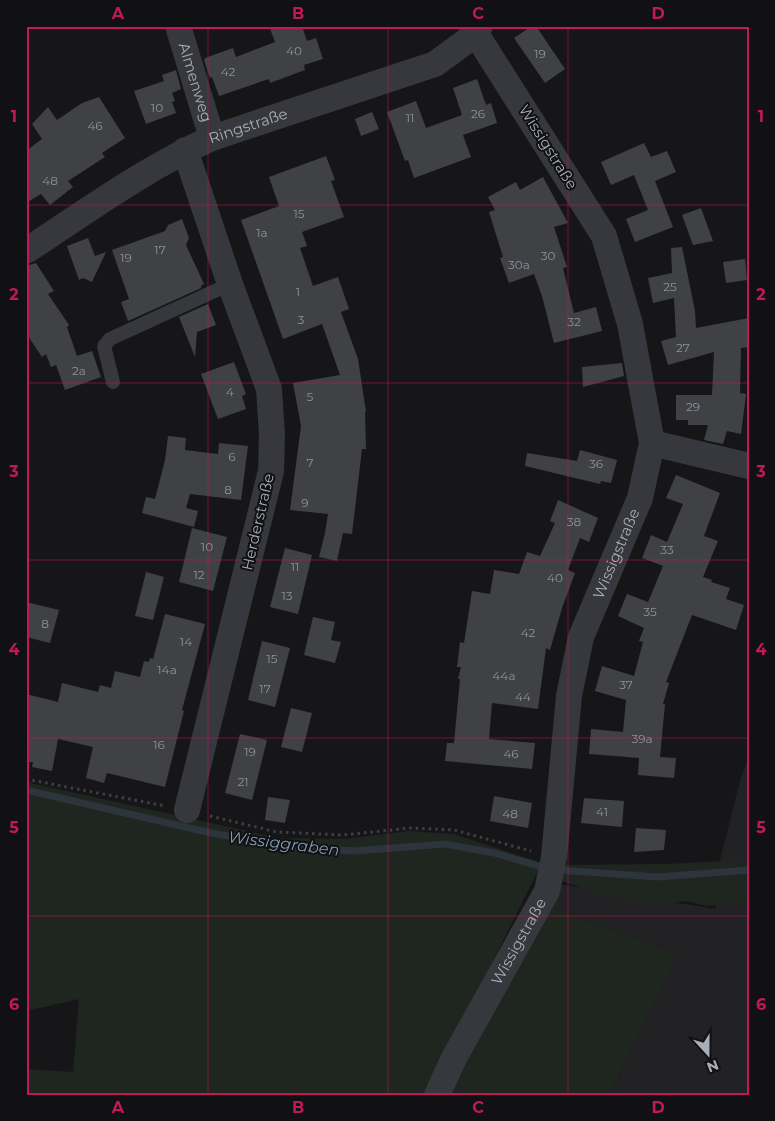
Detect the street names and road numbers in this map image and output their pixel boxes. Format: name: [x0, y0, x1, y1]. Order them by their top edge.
street label: Almenweg: [175, 40, 217, 124]
street label: Wissigstraße: [515, 101, 582, 193]
street label: Ringstraße: [206, 104, 290, 147]
street label: Herderstraße: [237, 471, 278, 572]
street label: Wissigstraße: [588, 505, 643, 601]
street label: Wissigstraße: [487, 895, 550, 988]

